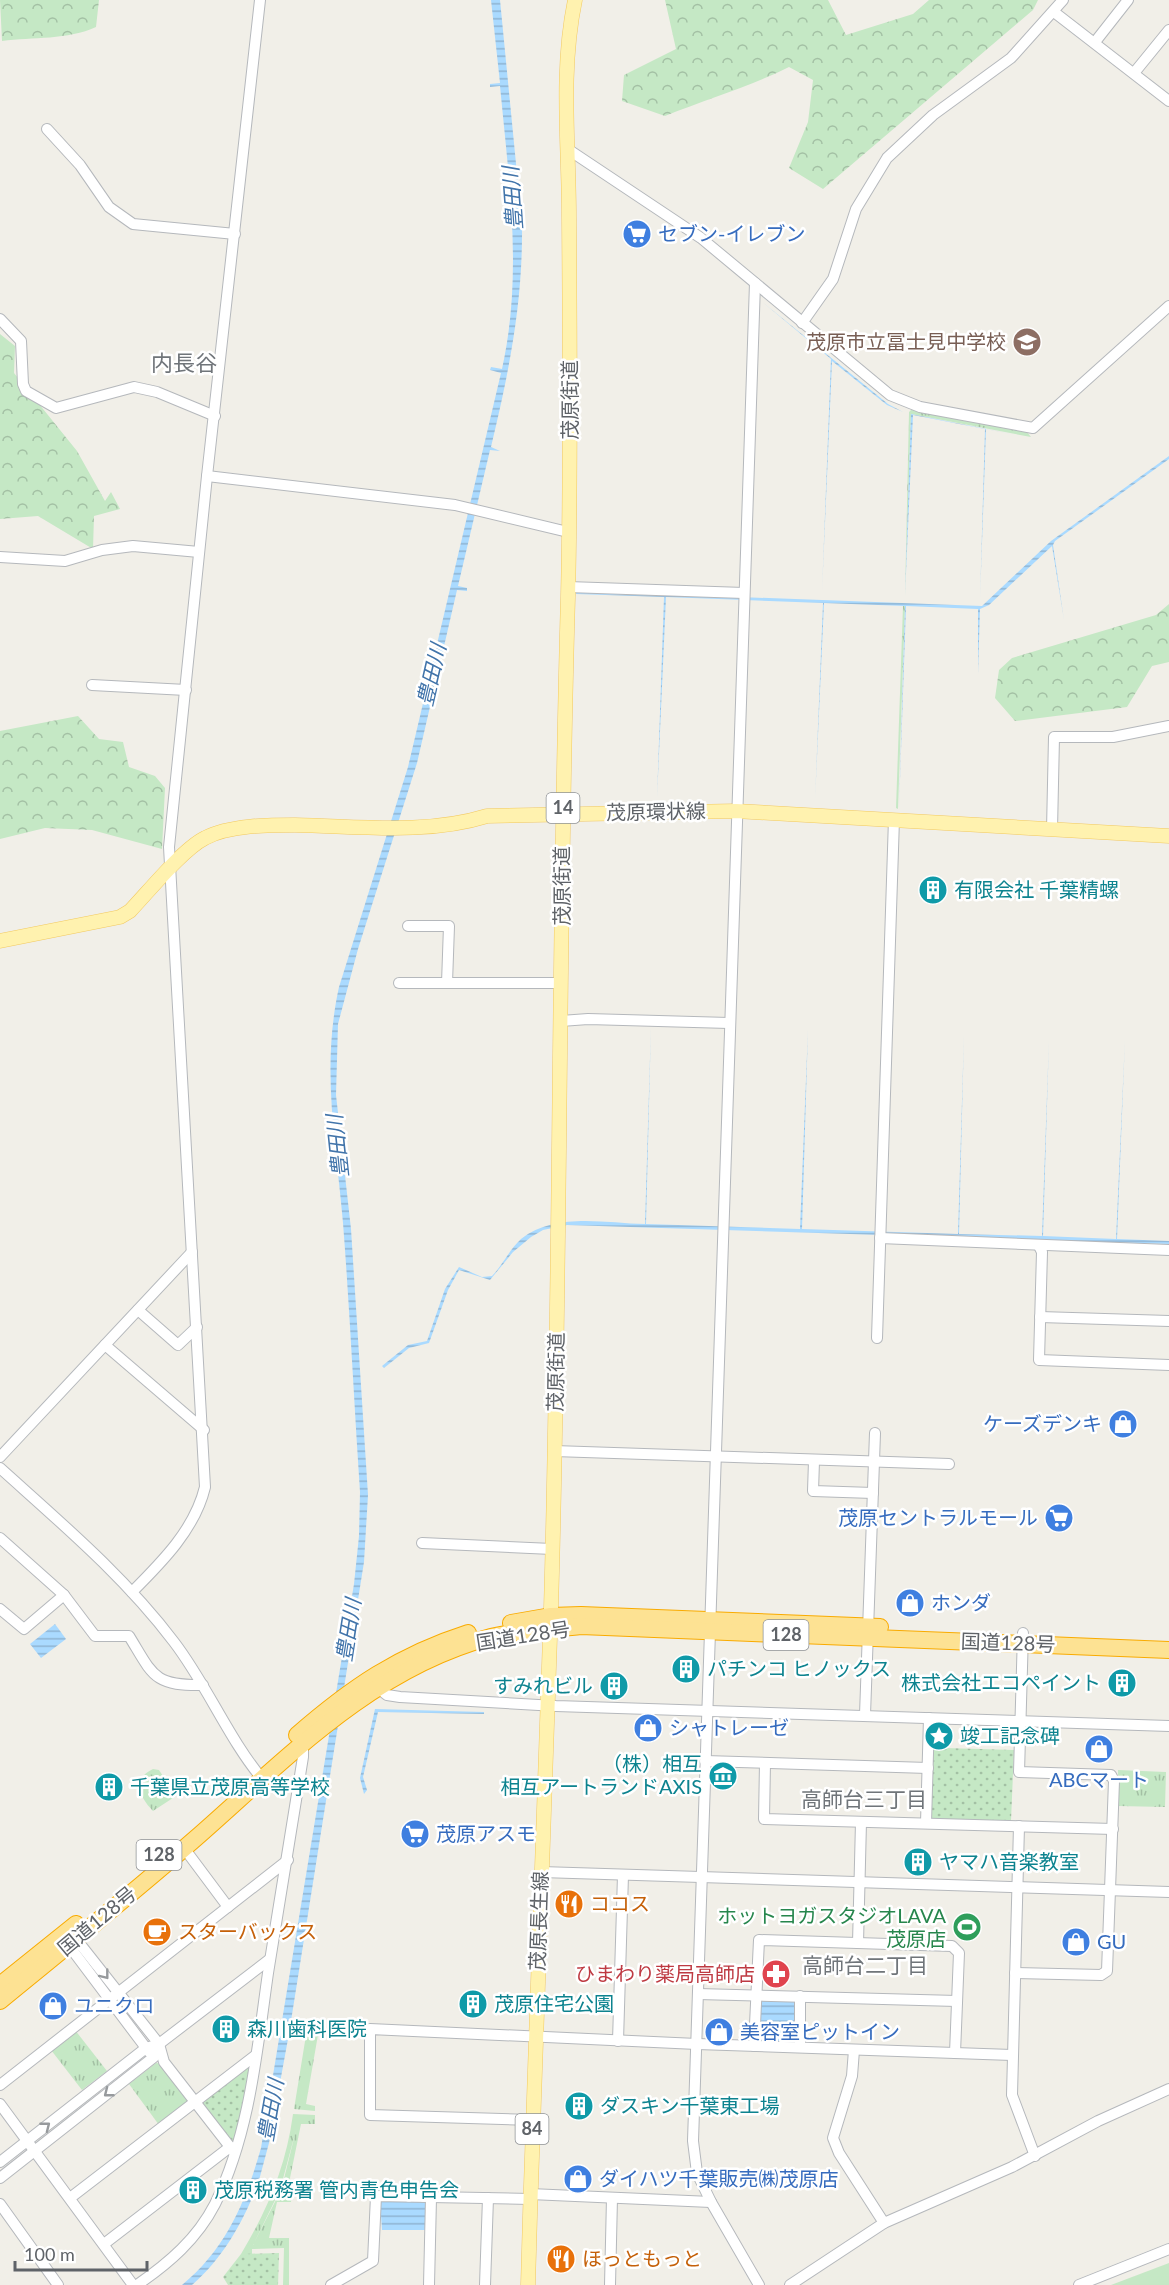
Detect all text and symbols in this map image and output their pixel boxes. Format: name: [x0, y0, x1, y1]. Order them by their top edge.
water label: 豊田川: [497, 164, 526, 230]
supermarket icon: セブン-イレブン: [621, 218, 653, 250]
place label: セブン-イレブン: [658, 221, 805, 245]
school or university icon: 茂原市立冨士見中学校: [1011, 326, 1043, 358]
place label: 茂原市立冨士見中学校: [806, 329, 1006, 353]
district label: 内長谷: [151, 349, 217, 376]
street label: 茂原街道: [557, 360, 581, 440]
water label: 豊田川: [411, 639, 450, 708]
road number: 14: [546, 793, 580, 823]
street label: 茂原環状線: [606, 798, 706, 824]
street label: 茂原街道: [549, 846, 573, 926]
building icon: 有限会社 千葉精螺: [917, 874, 949, 906]
place label: 有限会社 千葉精螺: [954, 877, 1119, 901]
water label: 豊田川: [321, 1112, 352, 1179]
street label: 茂原街道: [542, 1332, 568, 1412]
shop icon: ケーズデンキ: [1107, 1408, 1139, 1440]
place label: ケーズデンキ: [983, 1411, 1102, 1435]
supermarket icon: 茂原セントラルモール: [1043, 1502, 1075, 1534]
place label: 茂原セントラルモール: [838, 1505, 1038, 1529]
shop icon: ホンダ: [894, 1587, 926, 1619]
place label: ホンダ: [931, 1590, 991, 1614]
water label: 豊田川: [330, 1595, 365, 1663]
street label: 国道128号: [474, 1616, 572, 1654]
road number: 128: [764, 1620, 808, 1650]
street label: 国道128号: [960, 1628, 1056, 1656]
building icon: パチンコ ヒノックス: [670, 1653, 702, 1685]
place label: パチンコ ヒノックス: [707, 1656, 891, 1680]
building icon: 株式会社エコペイント: [1106, 1667, 1138, 1699]
building icon: すみれビル: [598, 1670, 630, 1702]
place label: 株式会社エコペイント: [901, 1670, 1101, 1694]
place label: すみれビル: [493, 1673, 593, 1697]
shop icon: シャトレーゼ: [632, 1712, 664, 1744]
place label: シャトレーゼ: [669, 1715, 789, 1739]
place icon: 竣工記念碑: [923, 1720, 955, 1752]
place label: 竣工記念碑: [960, 1723, 1060, 1747]
shop icon: ABCマート: [1083, 1733, 1115, 1765]
place label: （株）相互 相互アートランドAXIS: [500, 1751, 702, 1798]
museum icon: （株）相互 相互アートランドAXIS: [707, 1760, 739, 1792]
place label: ABCマート: [1049, 1767, 1149, 1791]
building icon: 千葉県立茂原高等学校: [93, 1771, 125, 1803]
place label: 千葉県立茂原高等学校: [130, 1774, 330, 1798]
district label: 高師台三丁目: [801, 1786, 927, 1811]
supermarket icon: 茂原アスモ: [399, 1818, 431, 1850]
place label: 茂原アスモ: [436, 1821, 536, 1845]
road number: 128: [136, 1840, 182, 1870]
building icon: ヤマハ音楽教室: [902, 1846, 934, 1878]
place label: ヤマハ音楽教室: [939, 1849, 1079, 1873]
street label: 茂原長生線: [524, 1871, 552, 1971]
street label: 国道128号: [52, 1881, 140, 1960]
restaurant icon: ココス: [553, 1888, 585, 1920]
place label: ココス: [590, 1891, 650, 1915]
place label: ホットヨガスタジオLAVA 茂原店: [717, 1903, 946, 1950]
sports icon: ホットヨガスタジオLAVA 茂原店: [951, 1911, 983, 1943]
cafe icon: スターバックス: [141, 1916, 173, 1948]
place label: スターバックス: [178, 1919, 317, 1943]
shop icon: GU: [1060, 1926, 1092, 1958]
place label: GU: [1097, 1929, 1126, 1953]
district label: 高師台二丁目: [802, 1952, 928, 1977]
pharmacy icon: ひまわり薬局高師店: [760, 1958, 792, 1990]
place label: ひまわり薬局高師店: [575, 1961, 755, 1985]
one-way arrow: [97, 1969, 108, 1980]
building icon: 茂原住宅公園: [457, 1988, 489, 2020]
shop icon: ユニクロ: [37, 1990, 69, 2022]
place label: 茂原住宅公園: [494, 1991, 614, 2015]
place label: ユニクロ: [74, 1993, 154, 2017]
building icon: 森川歯科医院: [210, 2013, 242, 2045]
place label: 森川歯科医院: [247, 2016, 367, 2040]
shop icon: 美容室ピットイン: [703, 2016, 735, 2048]
place label: 美容室ピットイン: [740, 2019, 900, 2043]
water label: 豊田川: [252, 2075, 288, 2143]
one-way arrow: [103, 2086, 114, 2097]
building icon: ダスキン千葉東工場: [563, 2090, 595, 2122]
place label: ダスキン千葉東工場: [600, 2093, 779, 2117]
road number: 84: [516, 2114, 548, 2144]
one-way arrow: [39, 2122, 50, 2133]
shop icon: ダイハツ千葉販売㈱茂原店: [562, 2163, 594, 2195]
place label: ダイハツ千葉販売㈱茂原店: [599, 2166, 839, 2190]
building icon: 茂原税務署 管内青色申告会: [177, 2174, 209, 2206]
place label: 茂原税務署 管内青色申告会: [214, 2177, 459, 2201]
scale bar: [15, 2234, 147, 2272]
text: 100 m: [24, 2243, 75, 2265]
restaurant icon: ほっともっと: [545, 2243, 577, 2275]
place label: ほっともっと: [582, 2246, 702, 2270]

